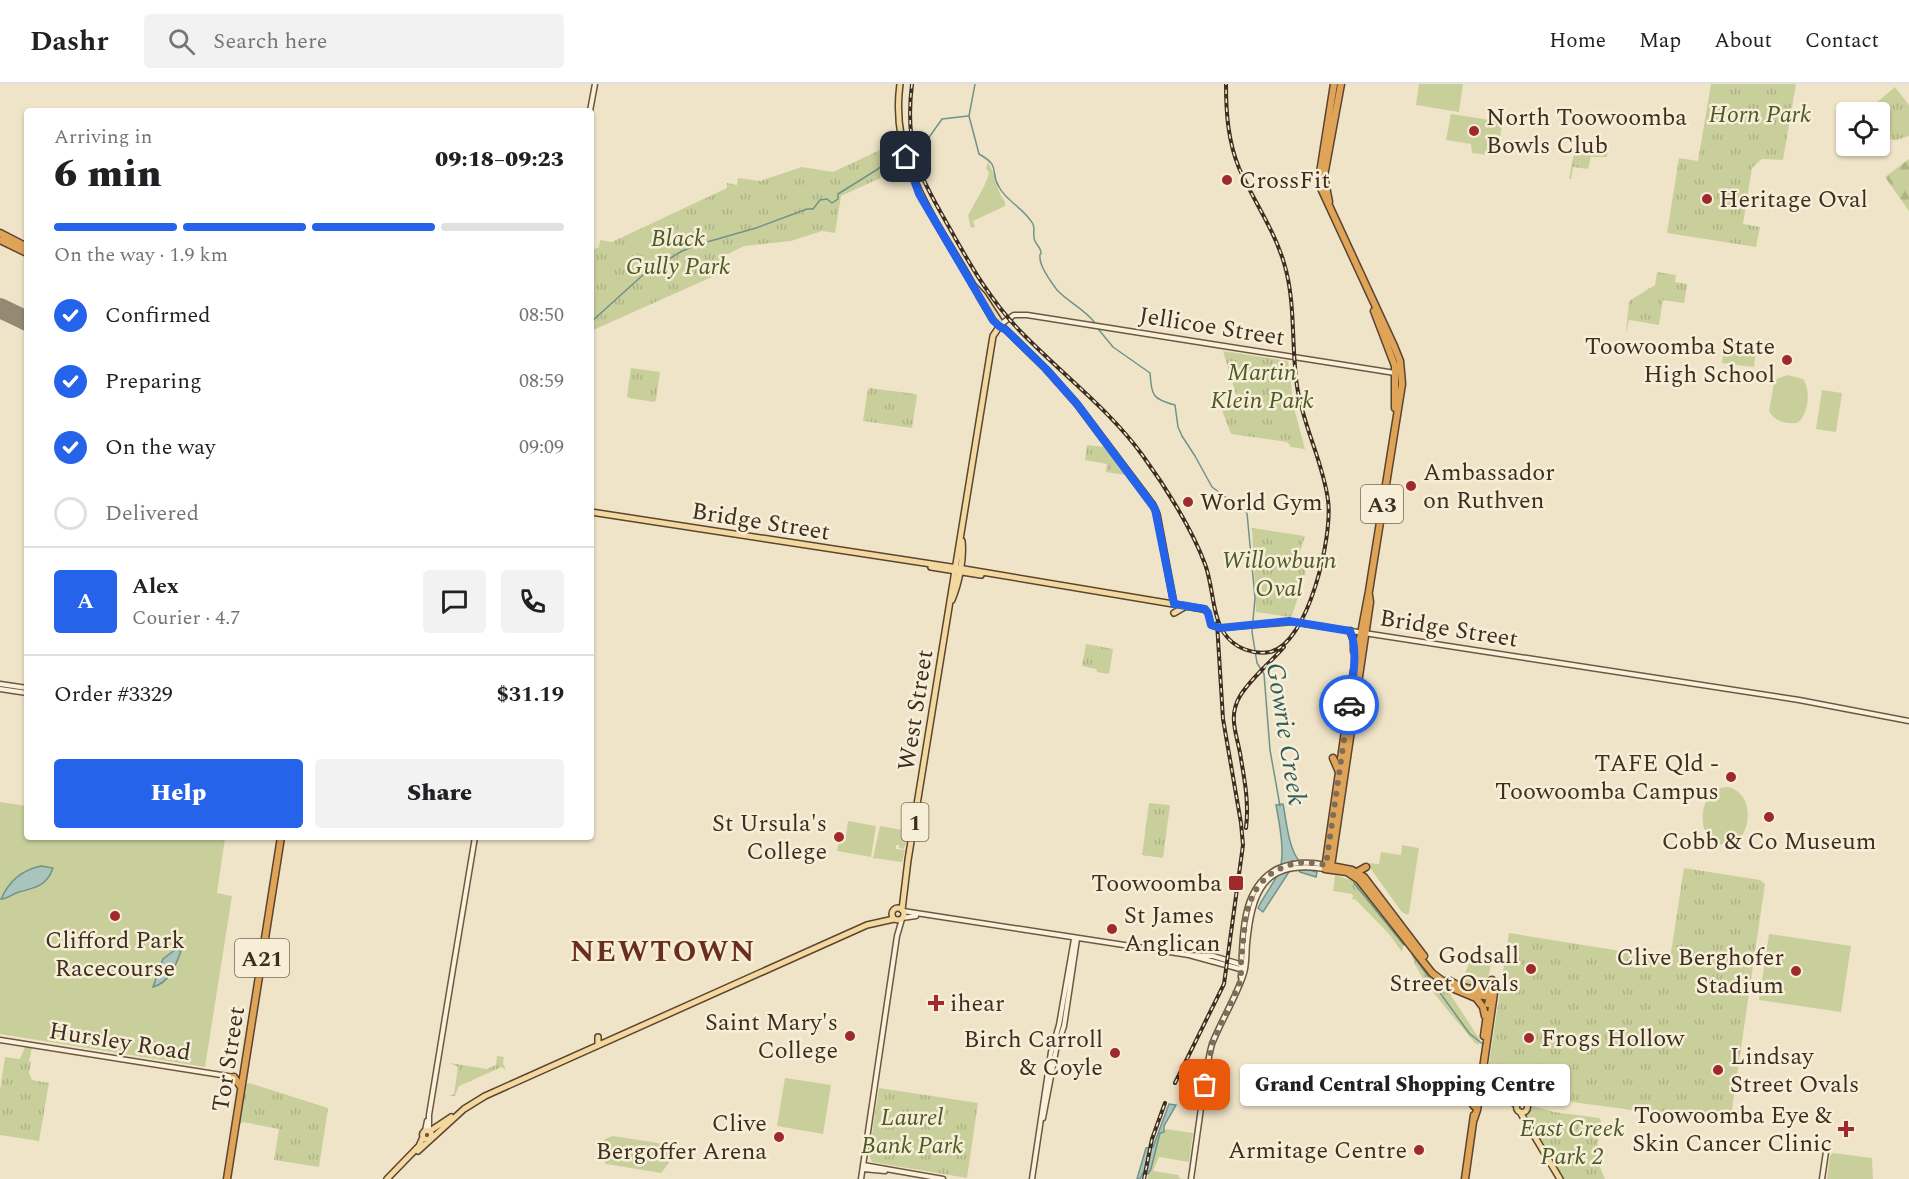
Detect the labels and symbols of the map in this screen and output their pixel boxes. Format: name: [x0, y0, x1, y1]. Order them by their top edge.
park label: Horn Park: [1709, 97, 1811, 133]
place label: North Toowoomba Bowls Club: [1486, 100, 1687, 164]
marker: North Toowoomba Bowls Club: [1467, 124, 1481, 138]
pin: [880, 131, 931, 182]
place label: CrossFit: [1239, 163, 1330, 199]
marker: CrossFit: [1220, 173, 1234, 187]
place label: Heritage Oval: [1719, 182, 1868, 218]
marker: Heritage Oval: [1700, 192, 1714, 206]
park label: Black Gully Park: [626, 221, 730, 285]
street label: Jellicoe Street: [1136, 298, 1287, 356]
place label: Toowoomba State High School: [1585, 329, 1775, 393]
marker: Toowoomba State High School: [1780, 353, 1794, 367]
park label: Martin Klein Park: [1210, 355, 1314, 419]
place label: Ambassador on Ruthven: [1423, 455, 1555, 519]
marker: Ambassador on Ruthven: [1404, 479, 1418, 493]
place label: World Gym: [1200, 485, 1323, 521]
road number: A3: [1361, 485, 1403, 523]
street label: Bridge Street: [689, 493, 833, 551]
marker: World Gym: [1181, 495, 1195, 509]
park label: Willowburn Oval: [1222, 543, 1337, 607]
street label: Bridge Street: [1377, 600, 1521, 658]
street label: West Street: [889, 647, 943, 773]
water label: Gowrie Creek: [1255, 660, 1317, 808]
courier: [1319, 675, 1379, 735]
place label: TAFE Qld - Toowoomba Campus: [1495, 746, 1719, 810]
marker: TAFE Qld - Toowoomba Campus: [1724, 770, 1738, 784]
road number: 1: [902, 803, 928, 841]
place label: St Ursula's College: [712, 806, 827, 870]
marker: Cobb & Co Museum: [1762, 810, 1776, 824]
place label: Cobb & Co Museum: [1662, 824, 1876, 860]
marker: St Ursula's College: [832, 830, 846, 844]
place label: Toowoomba: [1091, 866, 1222, 902]
marker: Toowoomba: [1227, 874, 1245, 892]
place label: St James Anglican: [1124, 898, 1221, 962]
marker: Clifford Park Racecourse: [108, 909, 122, 923]
marker: St James Anglican: [1105, 922, 1119, 936]
place label: Clifford Park Racecourse: [45, 923, 185, 987]
district label: NEWTOWN: [570, 929, 756, 975]
place label: Godsall Street Ovals: [1390, 938, 1519, 1002]
road number: A21: [235, 939, 289, 977]
place label: Clive Berghofer Stadium: [1617, 940, 1784, 1004]
marker: Godsall Street Ovals: [1524, 962, 1538, 976]
marker: Clive Berghofer Stadium: [1789, 964, 1803, 978]
place label: ihear: [950, 986, 1004, 1022]
marker: ihear: [927, 994, 945, 1012]
street label: Tor Street: [203, 1004, 255, 1115]
place label: Saint Mary's College: [705, 1005, 838, 1069]
street label: Hursley Road: [46, 1013, 193, 1071]
place label: Frogs Hollow: [1541, 1021, 1685, 1057]
place label: Birch Carroll & Coyle: [963, 1022, 1103, 1086]
marker: Saint Mary's College: [843, 1029, 857, 1043]
marker: Frogs Hollow: [1522, 1031, 1536, 1045]
place label: Lindsay Street Ovals: [1730, 1039, 1859, 1103]
marker: Birch Carroll & Coyle: [1108, 1046, 1122, 1060]
pin: [1179, 1059, 1230, 1110]
marker: Lindsay Street Ovals: [1711, 1063, 1725, 1077]
callout: Grand Central Shopping Centre: [1241, 1064, 1571, 1106]
place label: Toowoomba Eye & Skin Cancer Clinic: [1632, 1098, 1832, 1162]
park label: Laurel Bank Park: [861, 1100, 963, 1164]
place label: Clive Bergoffer Arena: [596, 1106, 767, 1170]
park label: East Creek Park 2: [1520, 1111, 1624, 1175]
marker: Toowoomba Eye & Skin Cancer Clinic: [1837, 1120, 1855, 1138]
marker: Clive Bergoffer Arena: [772, 1130, 786, 1144]
place label: Armitage Centre: [1228, 1133, 1407, 1169]
marker: Armitage Centre: [1412, 1143, 1426, 1157]

